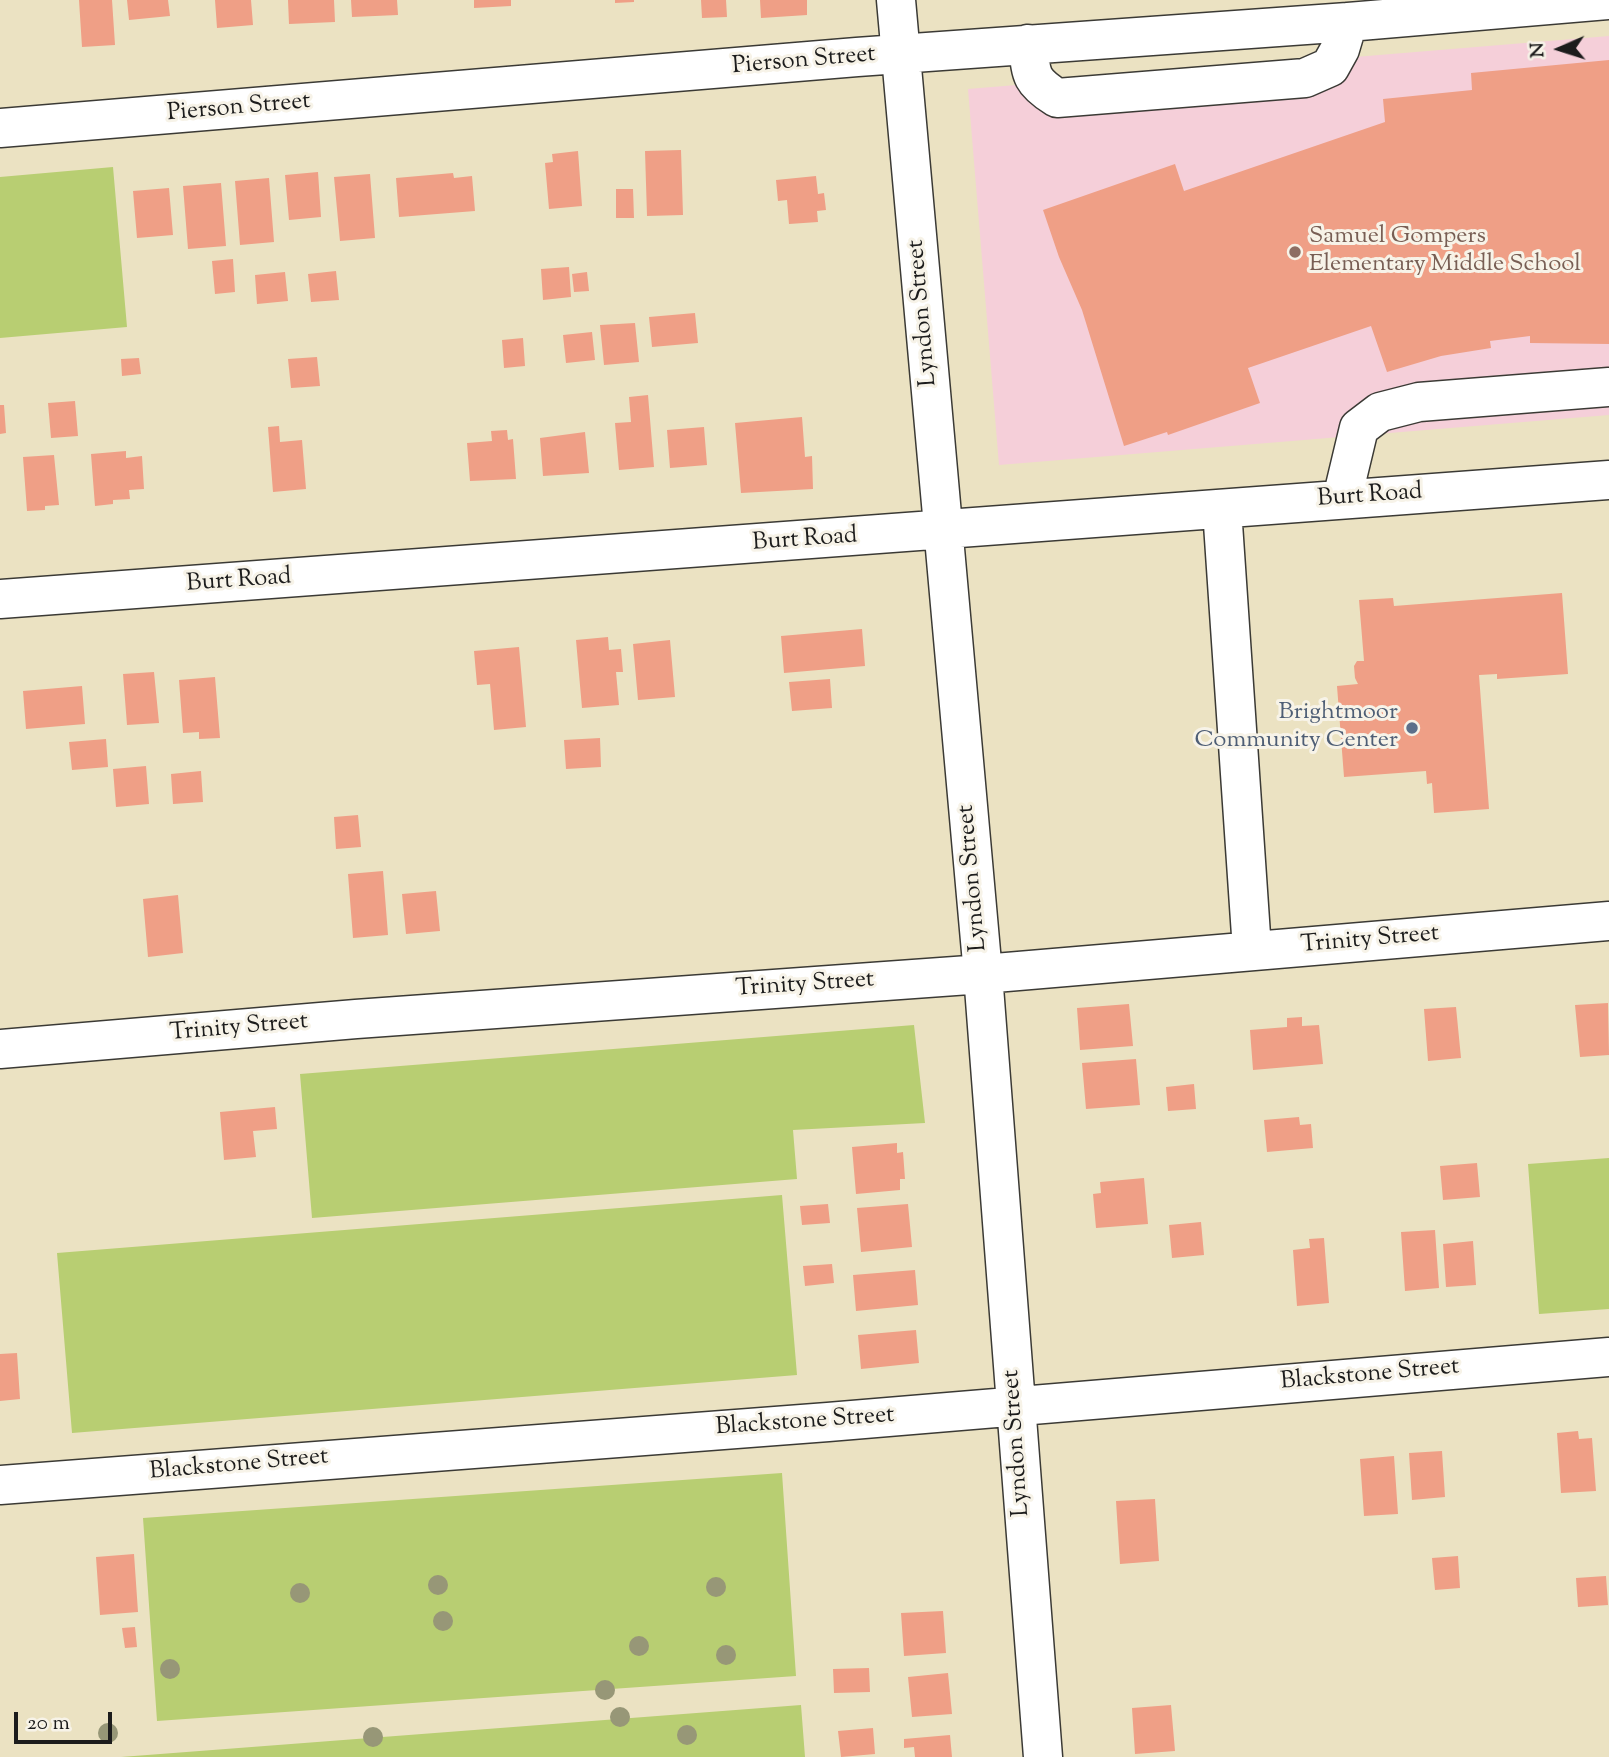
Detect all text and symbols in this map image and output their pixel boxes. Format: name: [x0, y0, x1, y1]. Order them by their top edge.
north arrow: [1525, 14, 1595, 84]
street label: Pierson Street: [731, 41, 877, 83]
text: N: [1525, 42, 1552, 58]
street label: Pierson Street: [166, 88, 312, 130]
place label: Samuel Gompers Elementary Middle School: [1309, 224, 1581, 280]
street label: Lyndon Street: [903, 238, 945, 388]
marker: Samuel Gompers Elementary Middle School: [1287, 244, 1303, 260]
street label: Burt Road: [1317, 479, 1423, 515]
street label: Burt Road: [752, 523, 858, 559]
street label: Burt Road: [186, 564, 292, 600]
place label: Brightmoor Community Center: [1195, 700, 1398, 756]
marker: Brightmoor Community Center: [1404, 720, 1420, 736]
street label: Lyndon Street: [953, 803, 995, 953]
street label: Trinity Street: [1300, 921, 1440, 961]
street label: Trinity Street: [735, 967, 875, 1005]
street label: Trinity Street: [169, 1009, 309, 1049]
street label: Blackstone Street: [1279, 1354, 1461, 1398]
street label: Lyndon Street: [998, 1368, 1038, 1518]
street label: Blackstone Street: [715, 1402, 895, 1444]
street label: Blackstone Street: [148, 1444, 330, 1488]
scale bar: [18, 1698, 116, 1742]
text: 20 m: [27, 1709, 70, 1739]

